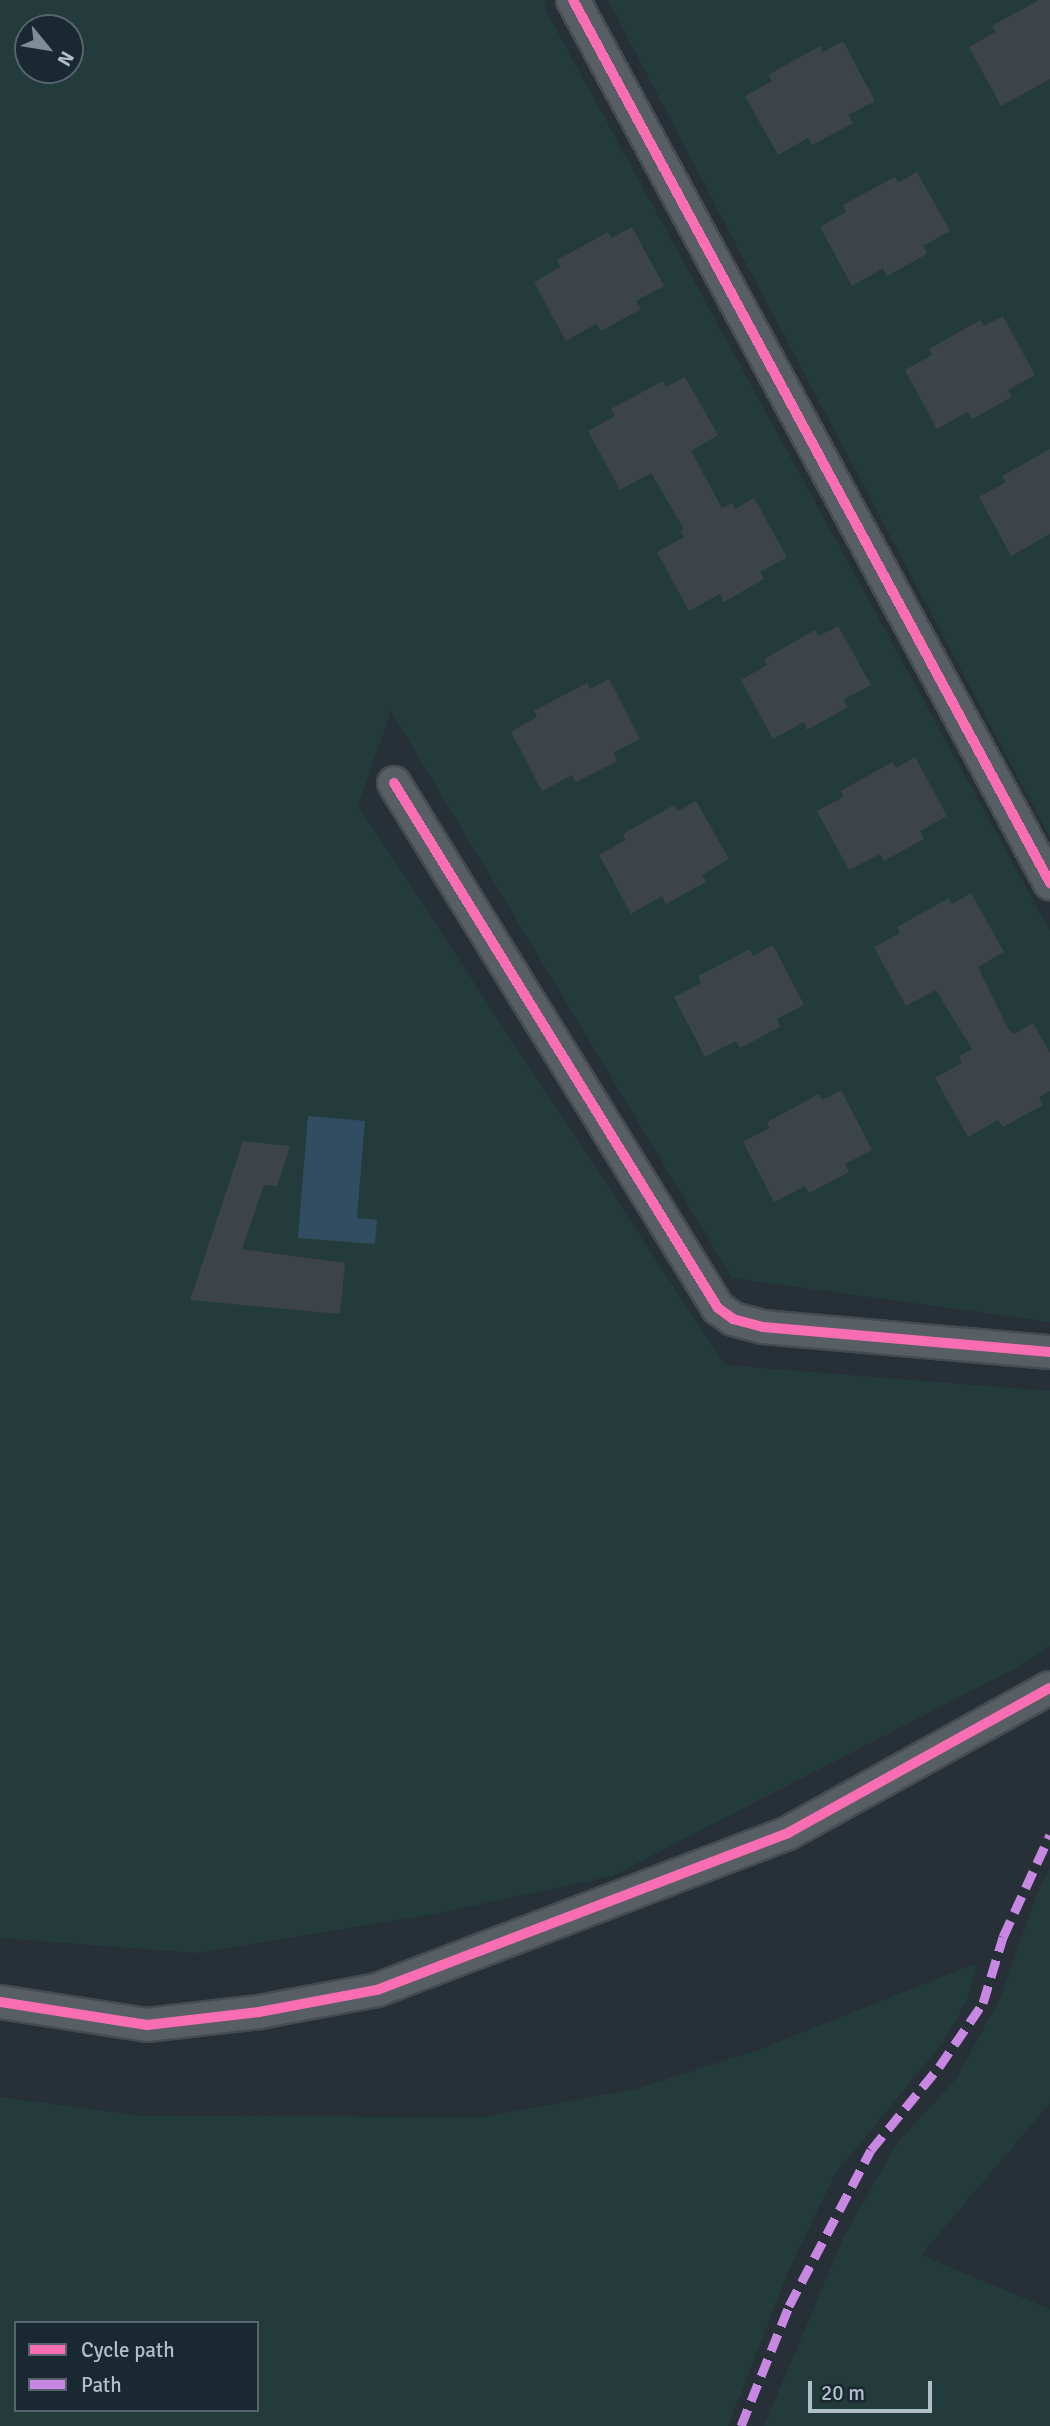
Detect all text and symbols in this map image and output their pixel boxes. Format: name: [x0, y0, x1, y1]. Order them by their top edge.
north arrow: [14, 14, 84, 84]
text: N: [52, 47, 79, 70]
legend: [14, 2321, 259, 2412]
text: Cycle path: [81, 2337, 175, 2363]
scale bar: [812, 2366, 936, 2410]
text: Path: [81, 2372, 122, 2398]
text: 20 m: [821, 2380, 865, 2406]

